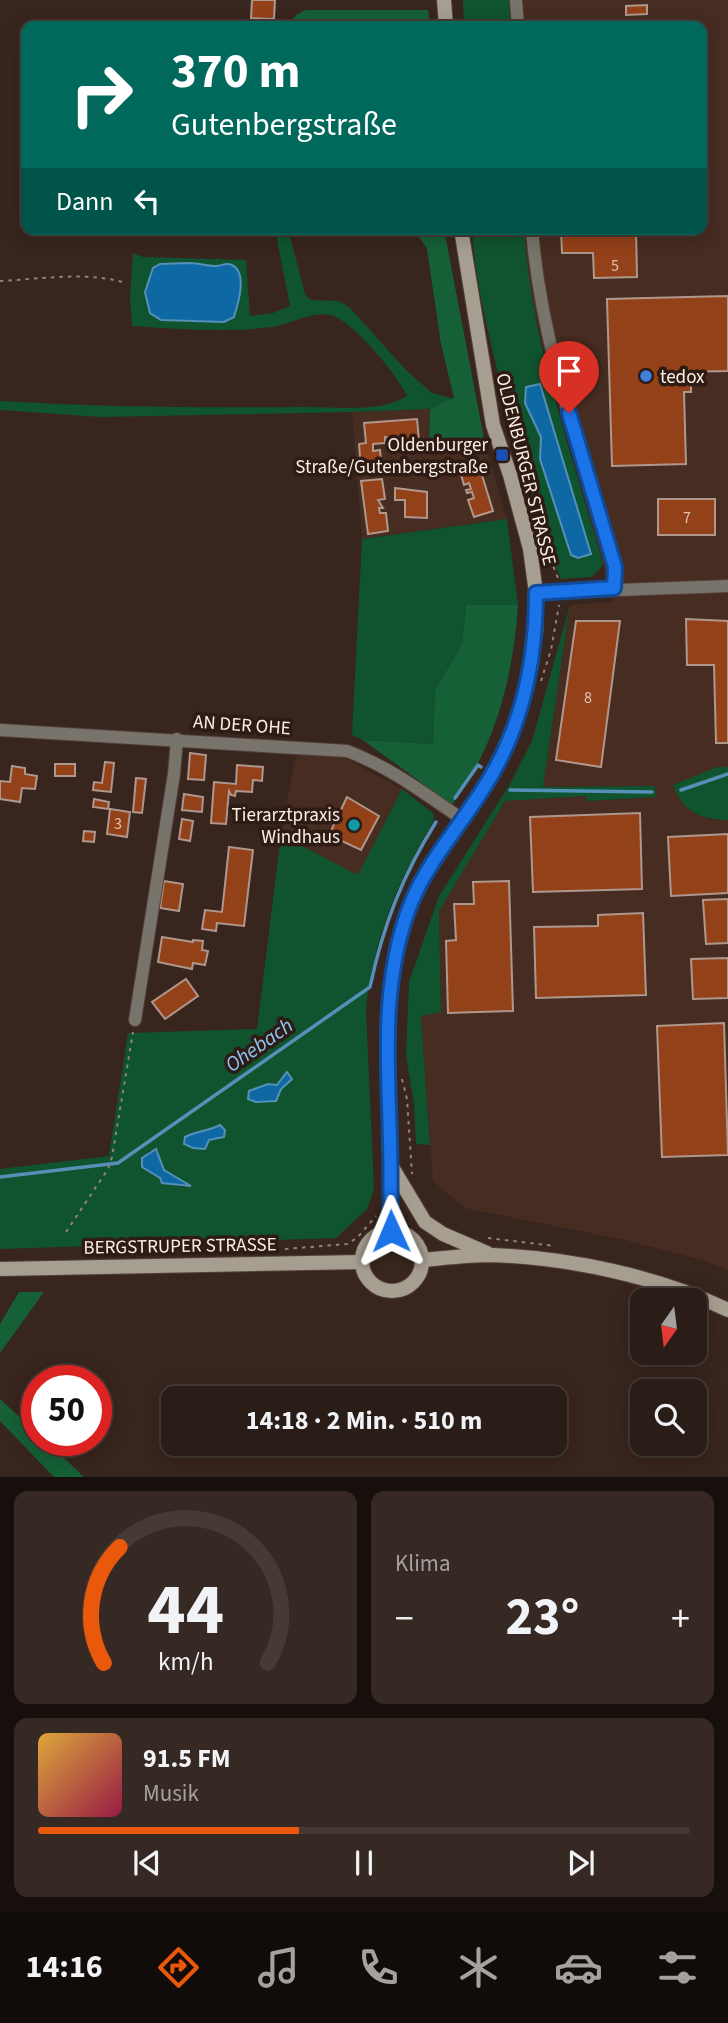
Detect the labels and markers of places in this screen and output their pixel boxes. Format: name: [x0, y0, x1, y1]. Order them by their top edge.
pin: [539, 341, 599, 413]
place label: tedox: [660, 364, 705, 391]
marker: tedox: [638, 368, 654, 384]
place label: Oldenburger Straße/Gutenbergstraße: [295, 432, 488, 481]
marker: Oldenburger Straße/Gutenbergstraße: [494, 447, 510, 463]
place label: Tierarztpraxis Windhaus: [232, 802, 340, 851]
marker: Tierarztpraxis Windhaus: [346, 817, 362, 833]

